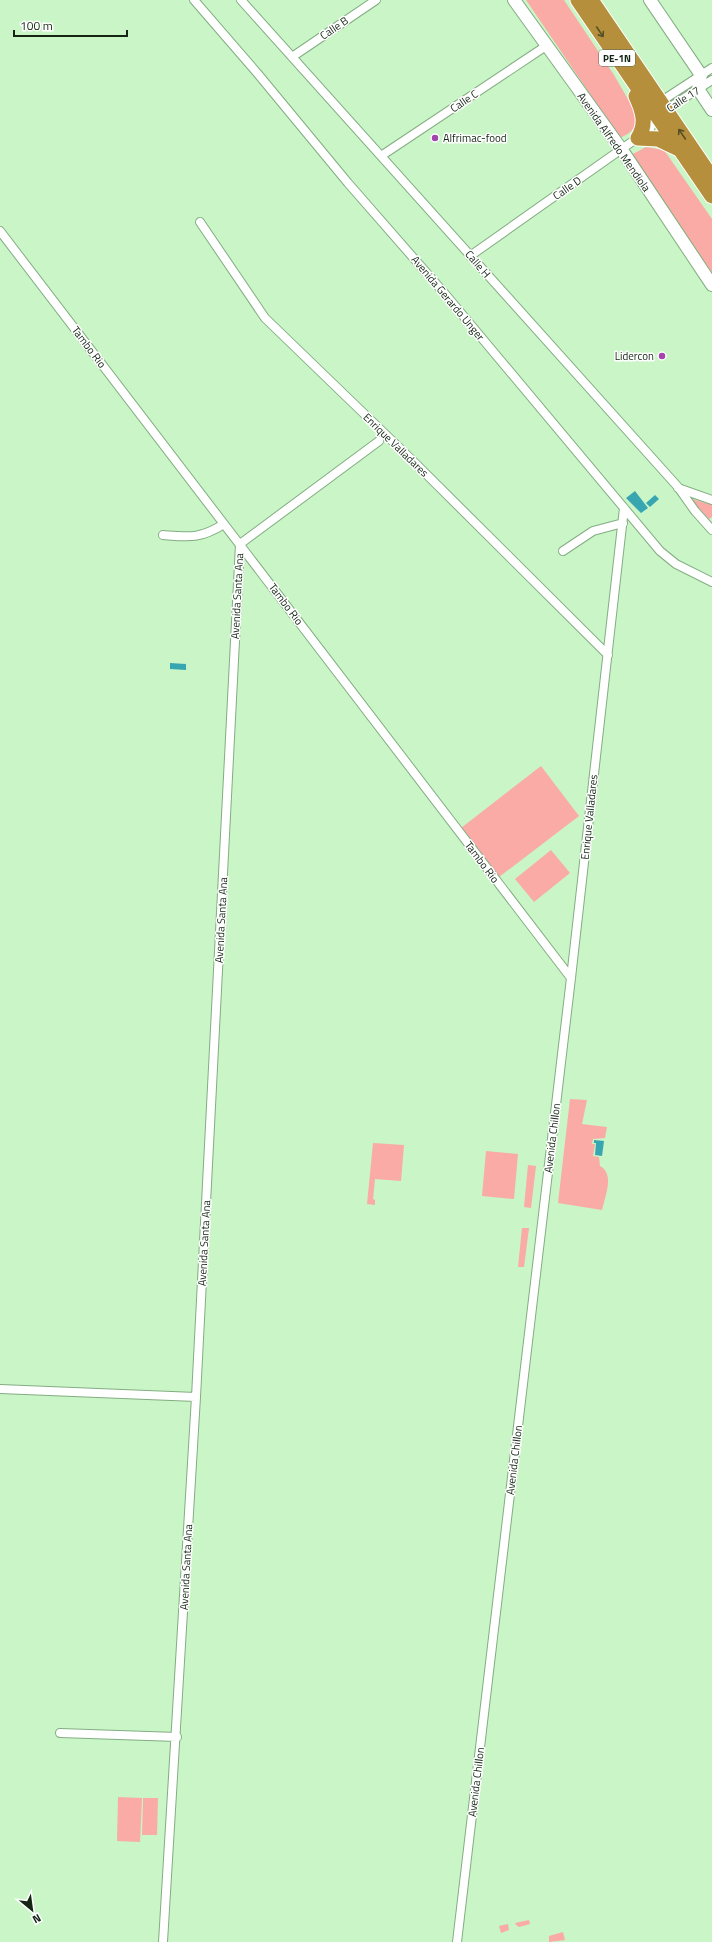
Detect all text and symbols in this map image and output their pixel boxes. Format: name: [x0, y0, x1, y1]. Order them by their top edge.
scale bar: [14, 12, 127, 38]
street label: Calle B: [317, 12, 352, 43]
text: 100 m: [20, 16, 53, 35]
one-way arrow: [596, 26, 604, 37]
road number: PE-1N: [599, 50, 635, 66]
street label: Calle 17: [663, 82, 703, 116]
street label: Calle C: [447, 86, 481, 116]
street label: Avenida Alfredo Mendiola: [574, 89, 655, 195]
one-way arrow: [678, 128, 686, 139]
place label: Alfrimac-food: [443, 130, 507, 146]
marker: Alfrimac-food: [430, 133, 440, 143]
street label: Calle D: [549, 172, 585, 204]
street label: Calle H: [461, 247, 495, 281]
street label: Avenida Gerardo Unger: [408, 252, 488, 344]
street label: Tambo Rio: [68, 323, 110, 371]
place label: Lidercon: [615, 348, 654, 364]
marker: Lidercon: [657, 351, 667, 361]
street label: Enrique Valladares: [360, 409, 432, 481]
street label: Avenida Santa Ana: [227, 552, 247, 640]
street label: Tambo Rio: [265, 580, 307, 628]
street label: Enrique Valladares: [577, 774, 601, 860]
street label: Tambo Rio: [461, 838, 503, 886]
street label: Avenida Santa Ana: [211, 876, 231, 964]
street label: Avenida Chillon: [540, 1102, 564, 1174]
street label: Avenida Santa Ana: [194, 1199, 214, 1287]
street label: Avenida Chillon: [502, 1424, 526, 1496]
street label: Avenida Santa Ana: [176, 1523, 196, 1611]
street label: Avenida Chillon: [464, 1746, 488, 1818]
north arrow: [12, 1890, 52, 1930]
text: N: [30, 1910, 44, 1928]

